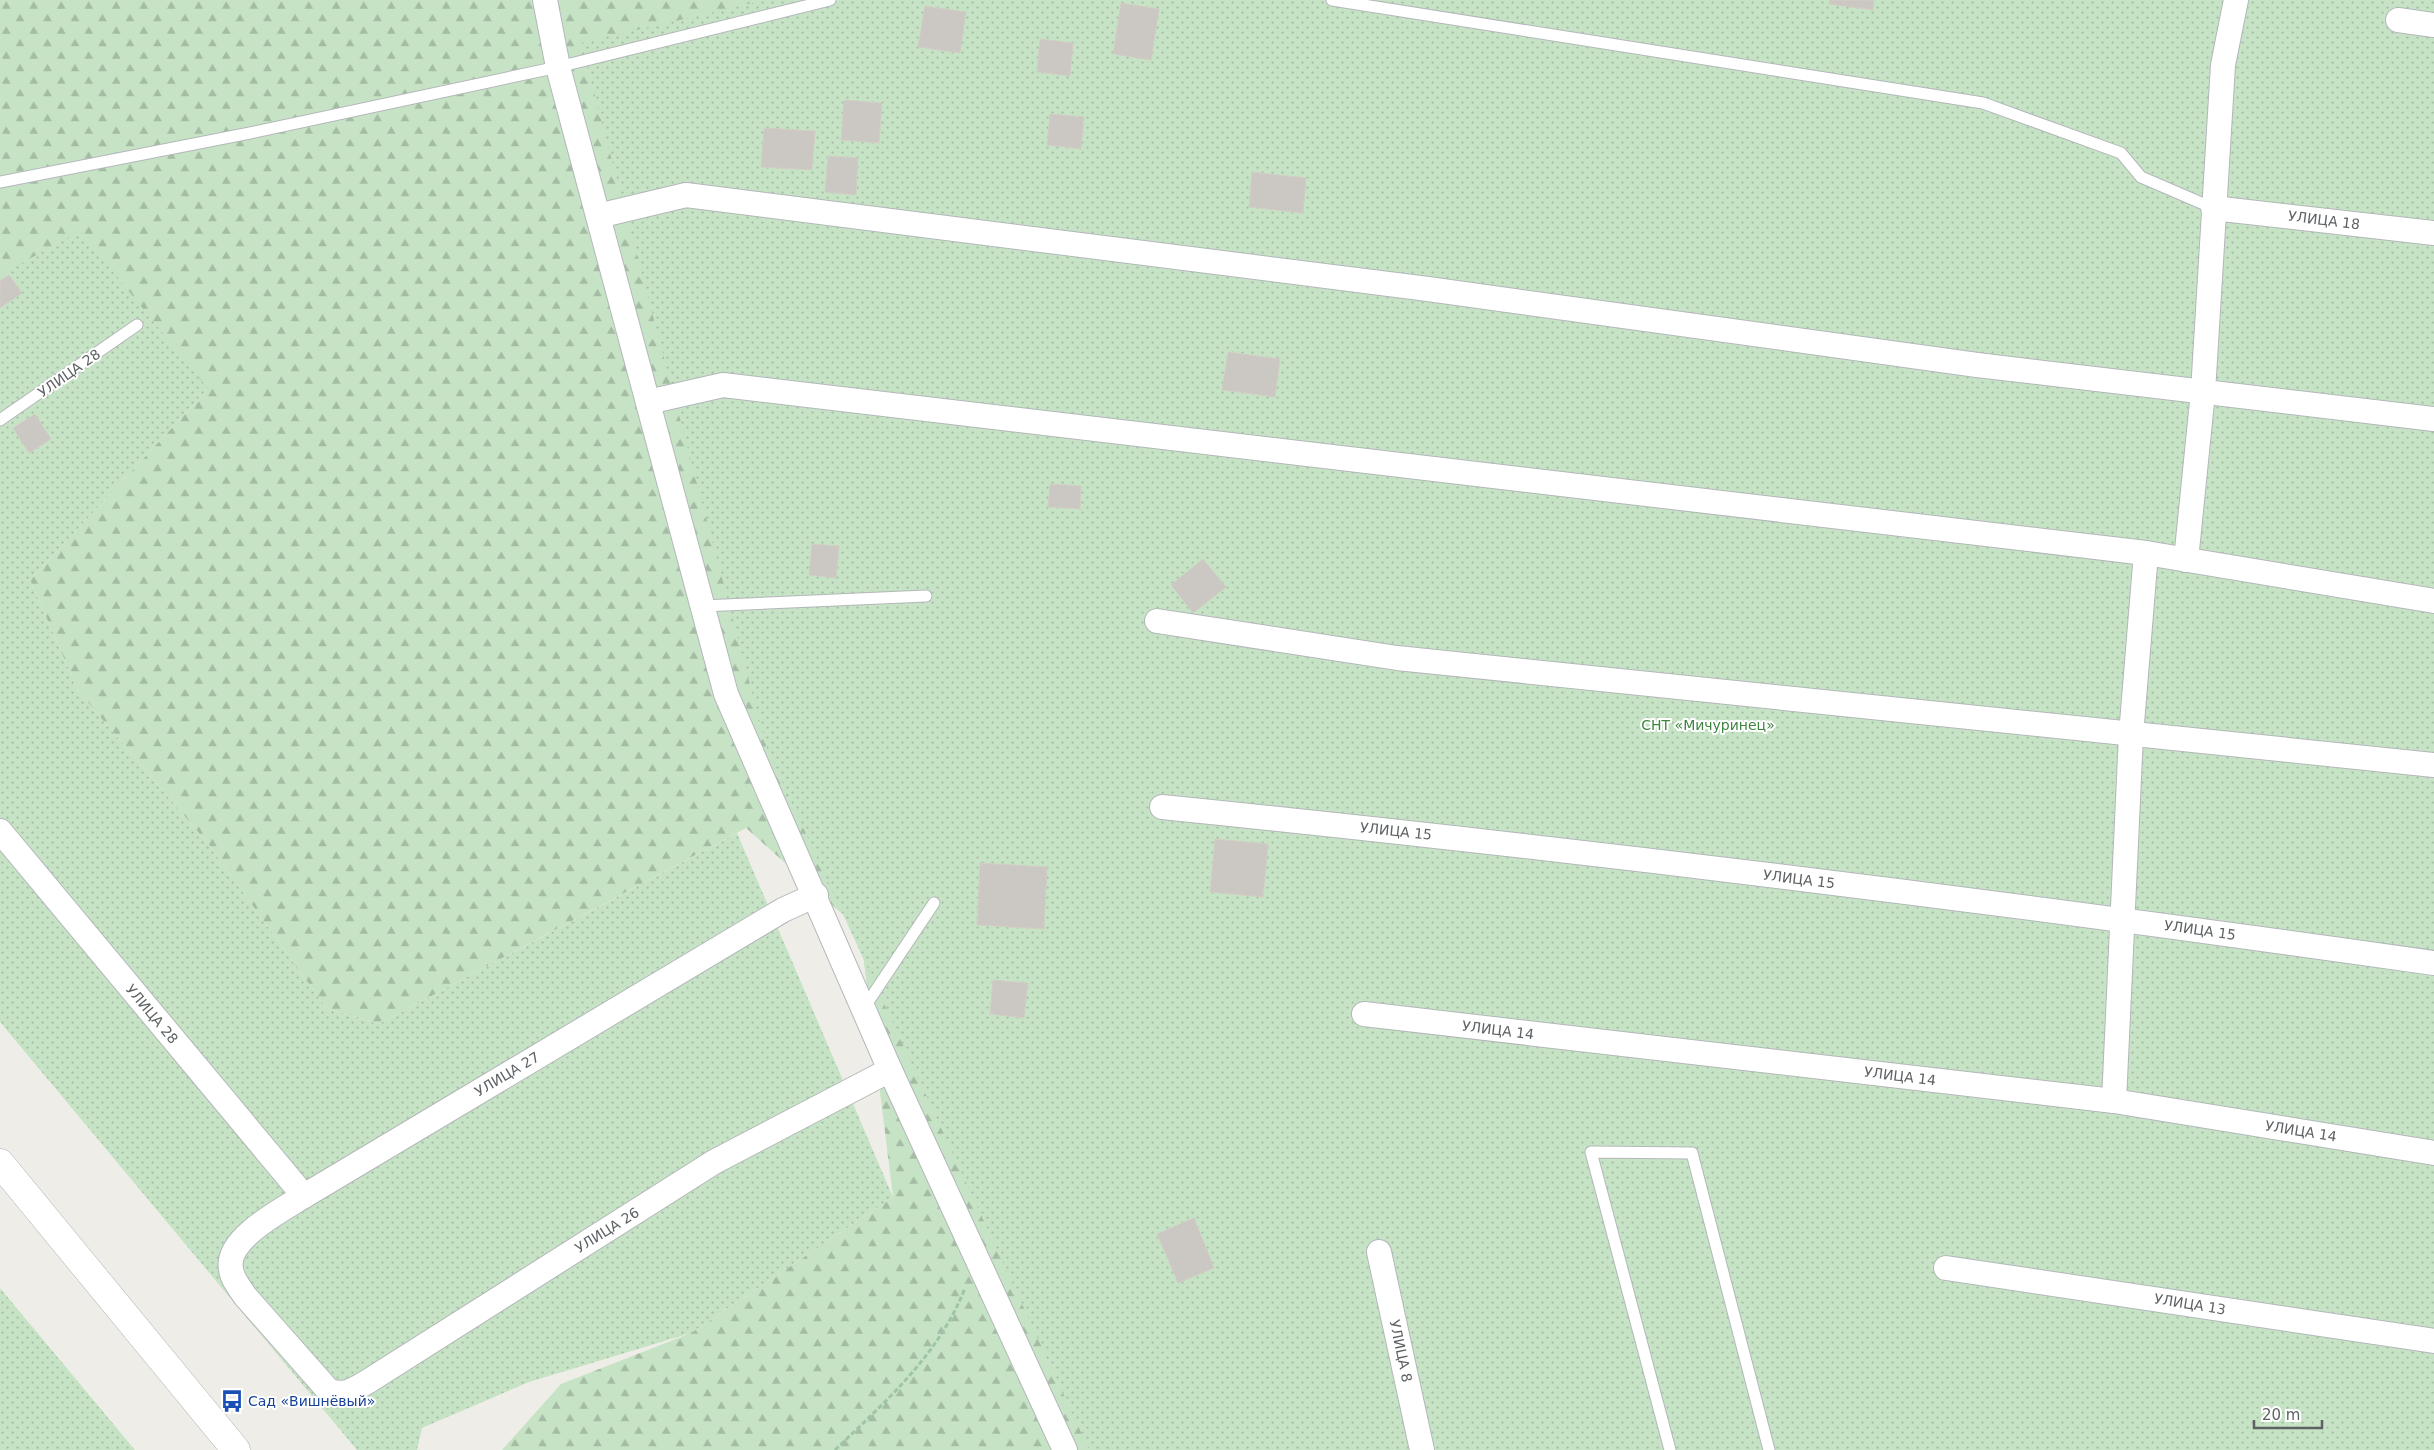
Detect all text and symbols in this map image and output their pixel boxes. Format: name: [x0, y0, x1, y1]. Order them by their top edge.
street label: УЛИЦА 18: [2287, 208, 2361, 232]
street label: УЛИЦА 28: [35, 346, 103, 400]
park label: СНТ «Мичуринец»: [1641, 717, 1775, 733]
street label: УЛИЦА 15: [1359, 819, 1433, 843]
street label: УЛИЦА 15: [1762, 867, 1836, 891]
street label: УЛИЦА 15: [2163, 917, 2237, 943]
street label: УЛИЦА 28: [123, 981, 181, 1047]
street label: УЛИЦА 14: [1461, 1018, 1535, 1042]
street label: УЛИЦА 27: [472, 1049, 542, 1099]
street label: УЛИЦА 14: [1863, 1064, 1937, 1088]
street label: УЛИЦА 14: [2264, 1117, 2338, 1145]
street label: УЛИЦА 26: [572, 1204, 642, 1256]
street label: УЛИЦА 13: [2153, 1290, 2227, 1318]
street label: УЛИЦА 8: [1387, 1318, 1415, 1384]
bus stop icon: Сад «Вишнёвый»: [219, 1388, 245, 1414]
place label: Сад «Вишнёвый»: [248, 1393, 375, 1409]
scale bar: [2254, 1398, 2322, 1430]
text: 20 m: [2262, 1406, 2300, 1424]

